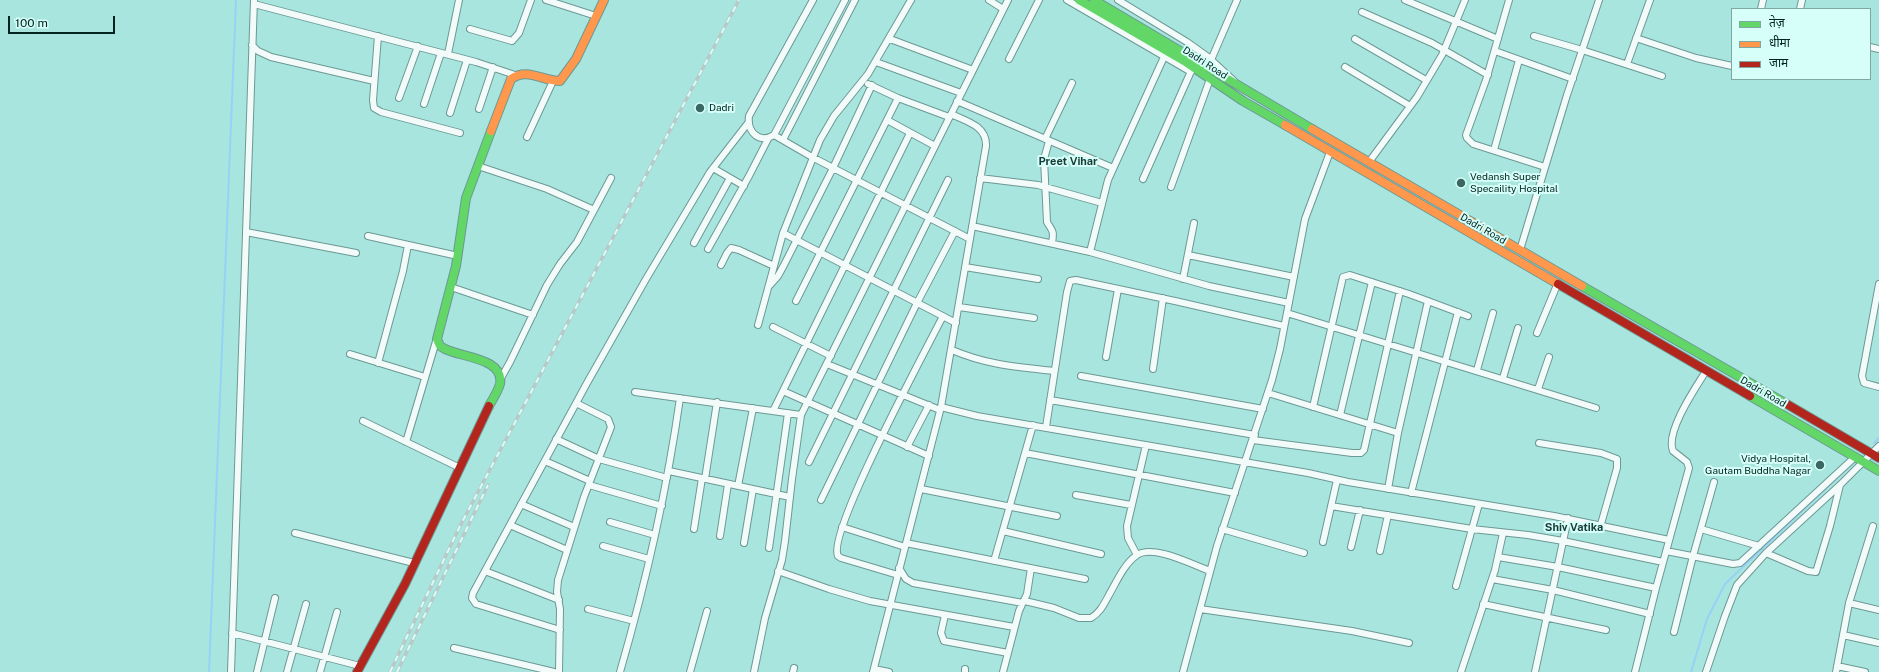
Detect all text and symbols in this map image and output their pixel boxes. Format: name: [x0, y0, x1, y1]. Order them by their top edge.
scale bar: [10, 8, 117, 34]
legend: [1731, 8, 1871, 80]
text: 100 m: [15, 16, 48, 30]
text: तेज़: [1769, 16, 1785, 30]
text: धीमा: [1769, 36, 1790, 50]
street label: Dadri Road: [1180, 44, 1230, 82]
text: जाम: [1769, 56, 1788, 70]
marker: Dadri: [694, 102, 706, 114]
place label: Dadri: [709, 102, 734, 114]
district label: Preet Vihar: [1038, 155, 1098, 169]
place label: Vedansh Super Specaility Hospital: [1470, 171, 1558, 194]
marker: Vedansh Super Specaility Hospital: [1455, 177, 1467, 189]
street label: Dadri Road: [1458, 211, 1508, 247]
street label: Dadri Road: [1738, 374, 1788, 410]
place label: Vidya Hospital, Gautam Buddha Nagar: [1705, 453, 1811, 476]
marker: Vidya Hospital, Gautam Buddha Nagar: [1814, 459, 1826, 471]
district label: Shiv Vatika: [1545, 521, 1603, 535]

